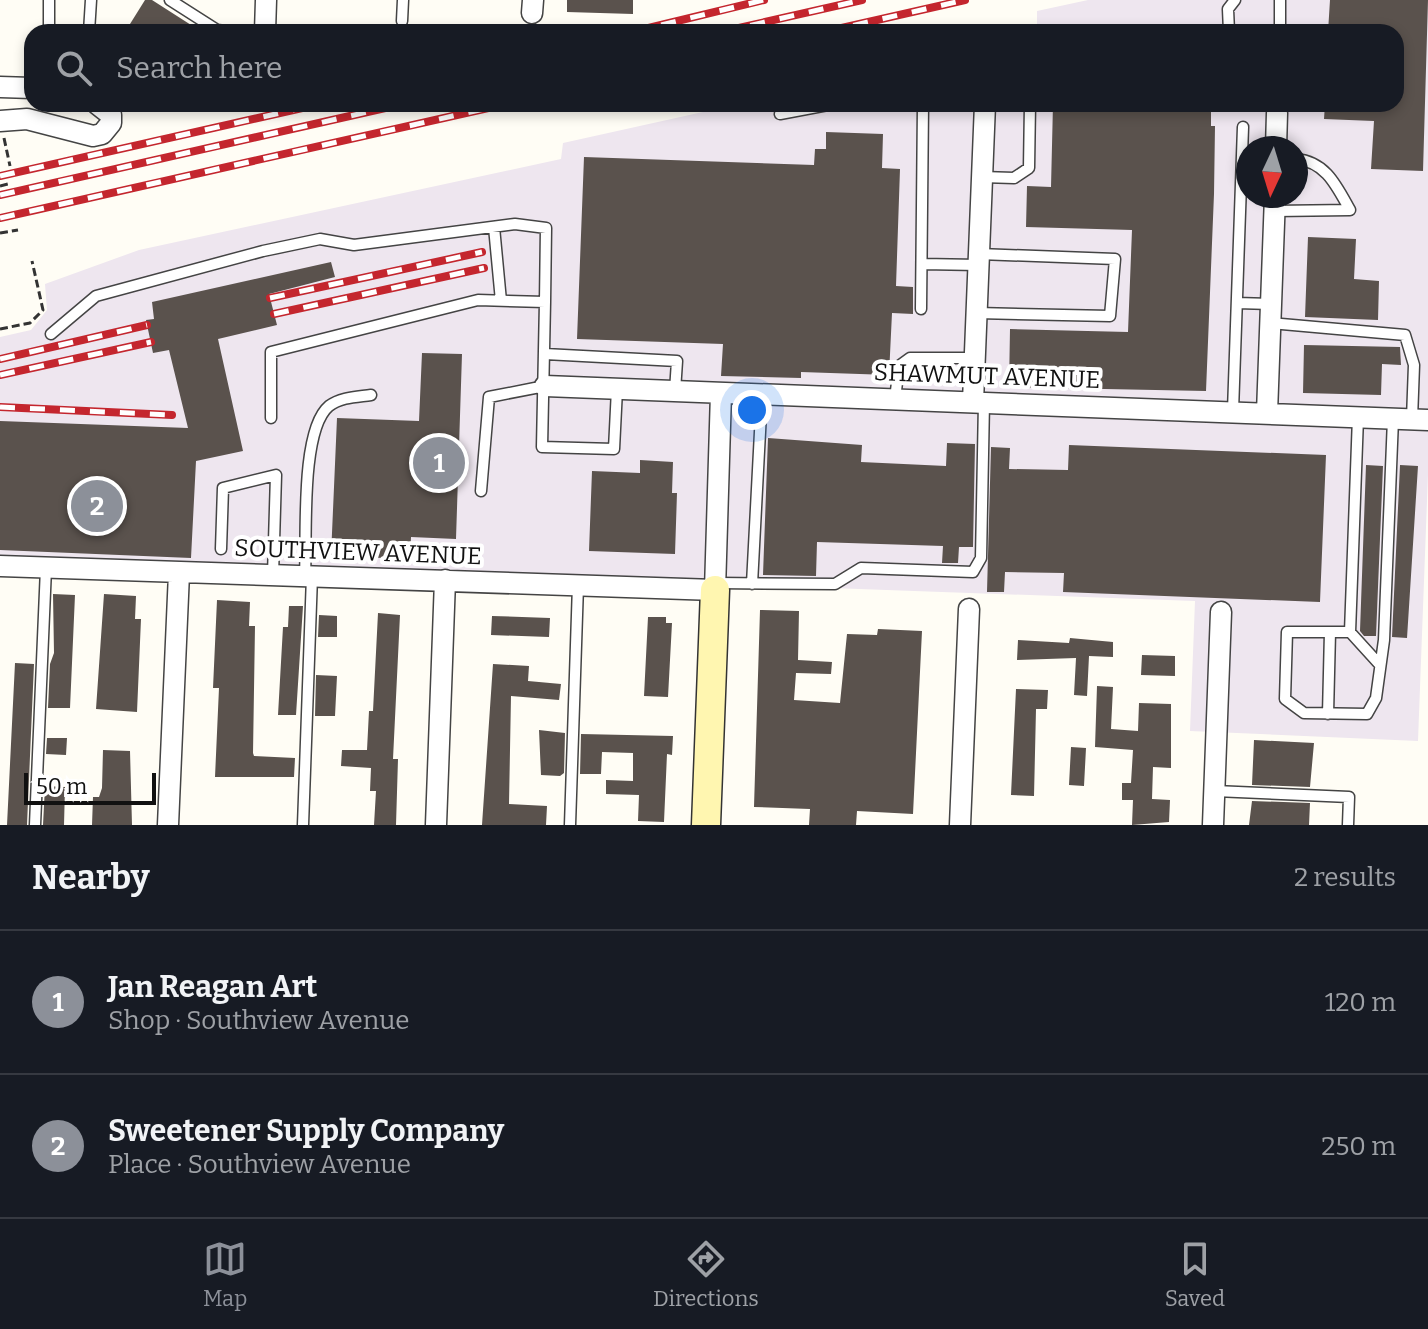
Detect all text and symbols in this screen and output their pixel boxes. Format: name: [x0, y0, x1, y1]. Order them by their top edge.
search box: [24, 24, 1404, 112]
icon: search: [52, 46, 96, 90]
text: Search here: [116, 50, 283, 86]
north arrow: [1236, 136, 1308, 208]
street label: SHAWMUT AVENUE: [873, 358, 1101, 394]
your location: [732, 390, 772, 430]
pin: 1: [413, 433, 465, 493]
pin: 2: [71, 476, 123, 536]
street label: SOUTHVIEW AVENUE: [234, 534, 482, 570]
scale bar: [24, 769, 156, 805]
text: 50 m: [36, 773, 87, 800]
text: Nearby: [32, 857, 150, 898]
text: 2 results: [1294, 862, 1396, 893]
text: Jan Reagan Art: [108, 969, 317, 1005]
text: 1: [52, 987, 64, 1018]
text: 120 m: [1325, 987, 1396, 1018]
text: Shop · Southview Avenue: [108, 1005, 410, 1036]
text: Sweetener Supply Company: [108, 1113, 504, 1149]
text: 2: [51, 1131, 65, 1162]
text: 250 m: [1321, 1131, 1396, 1162]
text: Place · Southview Avenue: [108, 1149, 411, 1180]
tab: Map: [203, 1237, 247, 1312]
tab: Directions: [653, 1237, 759, 1312]
tab: Saved: [1165, 1237, 1225, 1312]

